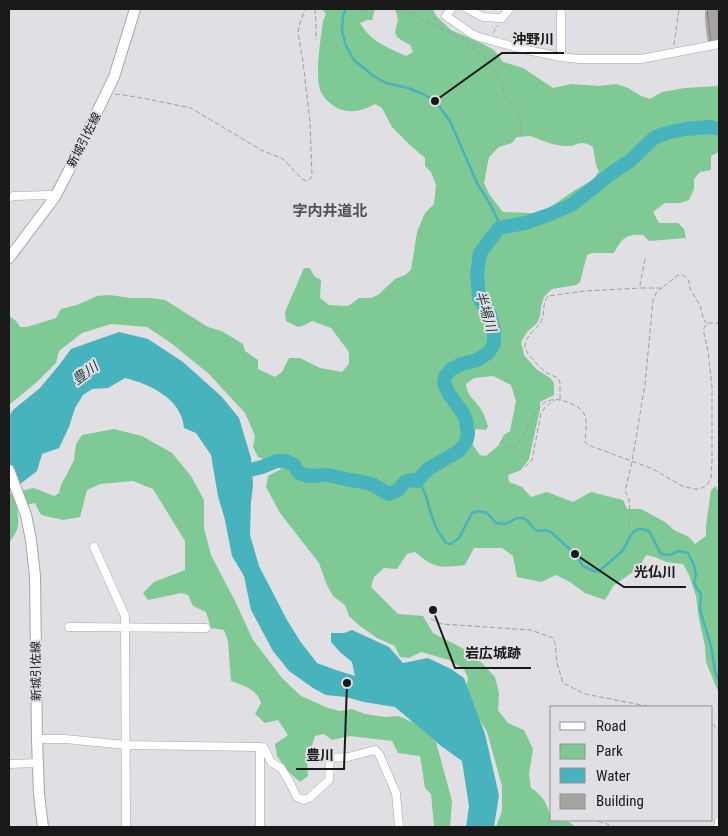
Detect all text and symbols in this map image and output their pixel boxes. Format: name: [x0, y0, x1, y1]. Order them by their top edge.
callout: 沖野川: [502, 24, 564, 53]
text: 沖野川: [512, 31, 554, 47]
street label: 新城引佐線: [64, 110, 104, 170]
district label: 字内井道北: [292, 202, 368, 220]
water label: 半場川: [472, 289, 500, 335]
water label: 豊川: [69, 357, 103, 388]
callout: 光仏川: [624, 558, 686, 587]
text: 光仏川: [634, 564, 676, 580]
callout: 岩広城跡: [455, 639, 531, 668]
street label: 新城引佐線: [28, 641, 44, 701]
text: 岩広城跡: [465, 645, 521, 661]
legend: [550, 706, 713, 821]
text: Road: [596, 717, 626, 735]
callout: 豊川: [296, 740, 344, 769]
text: Park: [596, 742, 623, 760]
text: 豊川: [306, 747, 334, 763]
text: Water: [596, 767, 631, 785]
text: Building: [596, 792, 644, 810]

